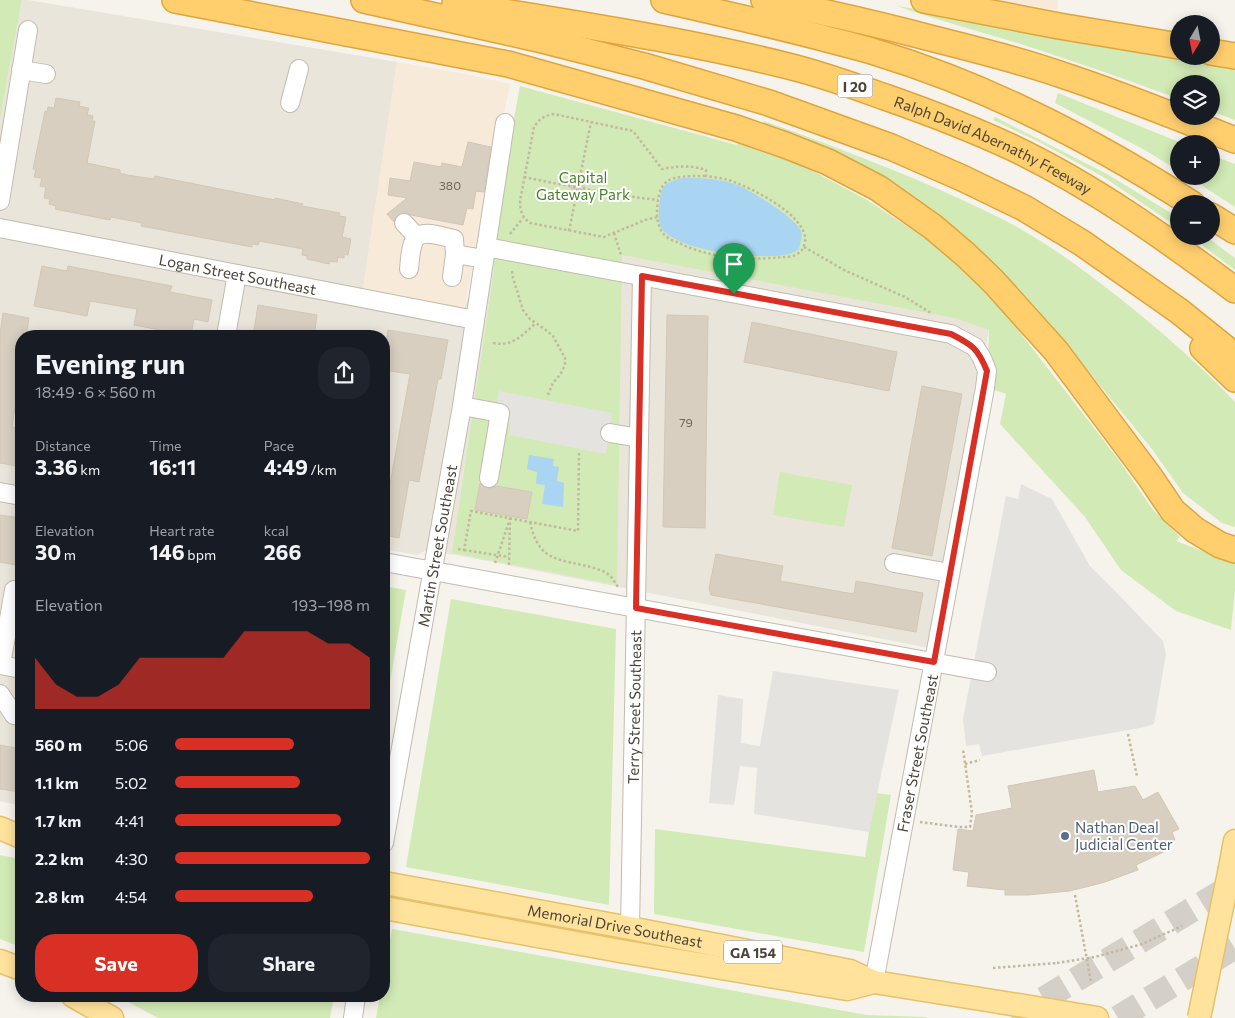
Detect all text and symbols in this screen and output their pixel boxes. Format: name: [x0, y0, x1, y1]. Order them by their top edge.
north arrow: [1170, 15, 1220, 65]
map controls: [1170, 15, 1220, 245]
road number: I 20: [838, 74, 872, 98]
button: layers: [1170, 75, 1220, 125]
street label: Ralph David Abernathy Freeway: [892, 92, 1095, 198]
button: +: [1170, 135, 1220, 185]
park label: Capital Gateway Park: [536, 168, 630, 203]
house number: 380: [439, 178, 461, 192]
button: −: [1170, 195, 1220, 245]
pin: [713, 243, 755, 294]
street label: Logan Street Southeast: [157, 250, 318, 298]
icon: arrive: [720, 250, 748, 278]
text: Evening run: [35, 346, 185, 380]
button: share: [318, 347, 370, 399]
text: 18:49 · 6 × 560 m: [35, 382, 156, 401]
house number: 79: [679, 415, 693, 429]
text: Distance: [35, 437, 91, 454]
text: Time: [149, 437, 182, 454]
text: Pace: [264, 437, 294, 454]
text: 3.36: [35, 454, 78, 479]
text: 16:11: [149, 454, 196, 479]
text: 4:49: [264, 454, 308, 479]
text: km: [78, 461, 100, 478]
text: /km: [308, 461, 337, 478]
street label: Martin Street Southeast: [414, 463, 460, 628]
text: Elevation: [35, 522, 94, 539]
text: Heart rate: [149, 522, 214, 539]
text: kcal: [264, 522, 289, 539]
text: 30: [35, 539, 61, 564]
text: 146: [149, 539, 185, 564]
text: 266: [264, 539, 301, 564]
text: m: [61, 546, 76, 563]
text: bpm: [185, 546, 216, 563]
text: Elevation: [35, 595, 103, 614]
text: 193–198 m: [292, 595, 370, 614]
street label: Terry Street Southeast: [624, 630, 644, 784]
street label: Fraser Street Southeast: [893, 672, 941, 834]
text: 560 m: [35, 735, 82, 754]
text: 5:06: [115, 735, 148, 754]
text: 1.1 km: [35, 773, 79, 792]
text: 5:02: [115, 773, 147, 792]
text: 1.7 km: [35, 811, 81, 830]
text: 4:41: [115, 811, 144, 830]
place label: Nathan Deal Judicial Center: [1075, 818, 1173, 853]
marker: Nathan Deal Judicial Center: [1059, 830, 1071, 842]
text: 2.2 km: [35, 849, 84, 868]
text: 4:30: [115, 849, 148, 868]
text: 2.8 km: [35, 887, 84, 906]
text: 4:54: [115, 887, 147, 906]
street label: Memorial Drive Southeast: [526, 900, 704, 951]
button: Save: [35, 934, 198, 992]
button: Share: [208, 934, 370, 992]
road number: GA 154: [724, 940, 782, 964]

